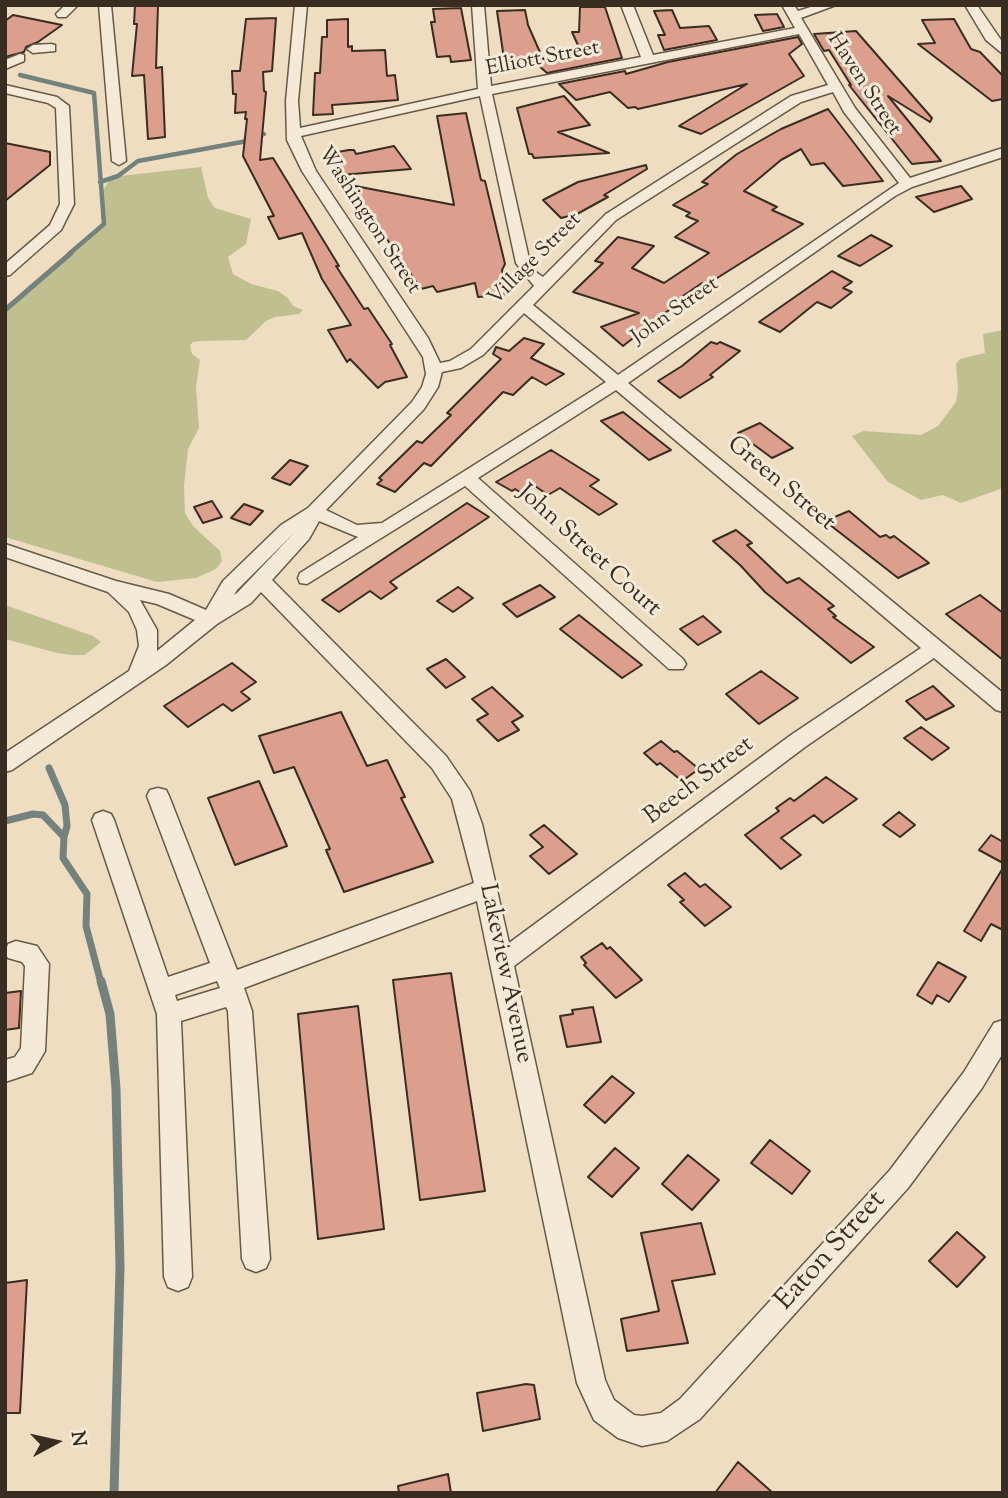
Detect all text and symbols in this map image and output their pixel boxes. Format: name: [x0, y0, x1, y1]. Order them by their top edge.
street label: Haven Street: [820, 29, 906, 141]
street label: Elliott Street: [484, 37, 602, 83]
street label: Washington Street: [311, 143, 425, 299]
street label: Village Street: [484, 208, 588, 312]
street label: John Street: [627, 273, 725, 351]
street label: Green Street: [720, 431, 840, 539]
street label: John Street Court: [510, 480, 666, 624]
street label: Beech Street: [640, 732, 760, 832]
street label: Lakeview Avenue: [471, 882, 537, 1066]
street label: Eaton Street: [770, 1185, 894, 1319]
north arrow: [21, 1407, 91, 1477]
text: N: [63, 1430, 92, 1448]

